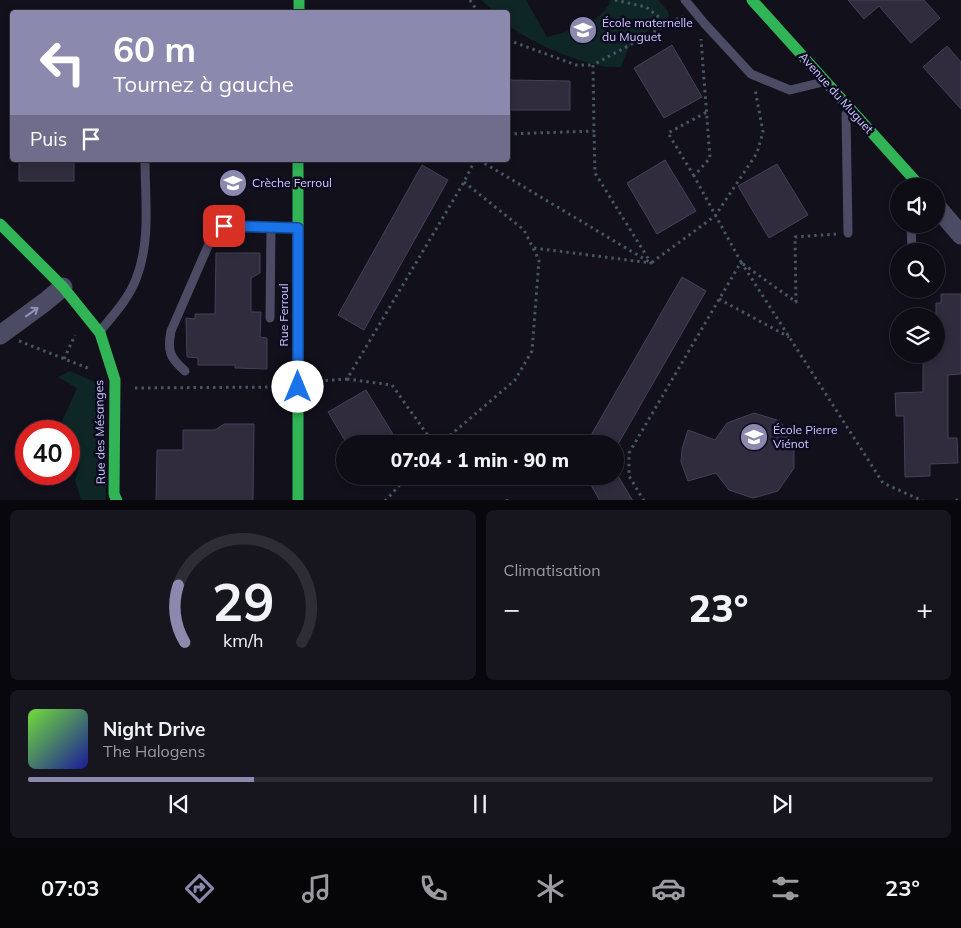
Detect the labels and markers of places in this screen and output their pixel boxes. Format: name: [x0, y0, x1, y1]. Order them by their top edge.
school or university icon: École maternelle du Muguet: [568, 15, 598, 45]
place label: École maternelle du Muguet: [602, 15, 693, 44]
school or university icon: Crèche Ferroul: [218, 168, 248, 198]
place label: Crèche Ferroul: [252, 175, 332, 190]
pin: [203, 205, 245, 247]
school or university icon: École Pierre Viénot: [739, 422, 769, 452]
place label: École Pierre Viénot: [773, 422, 838, 451]

